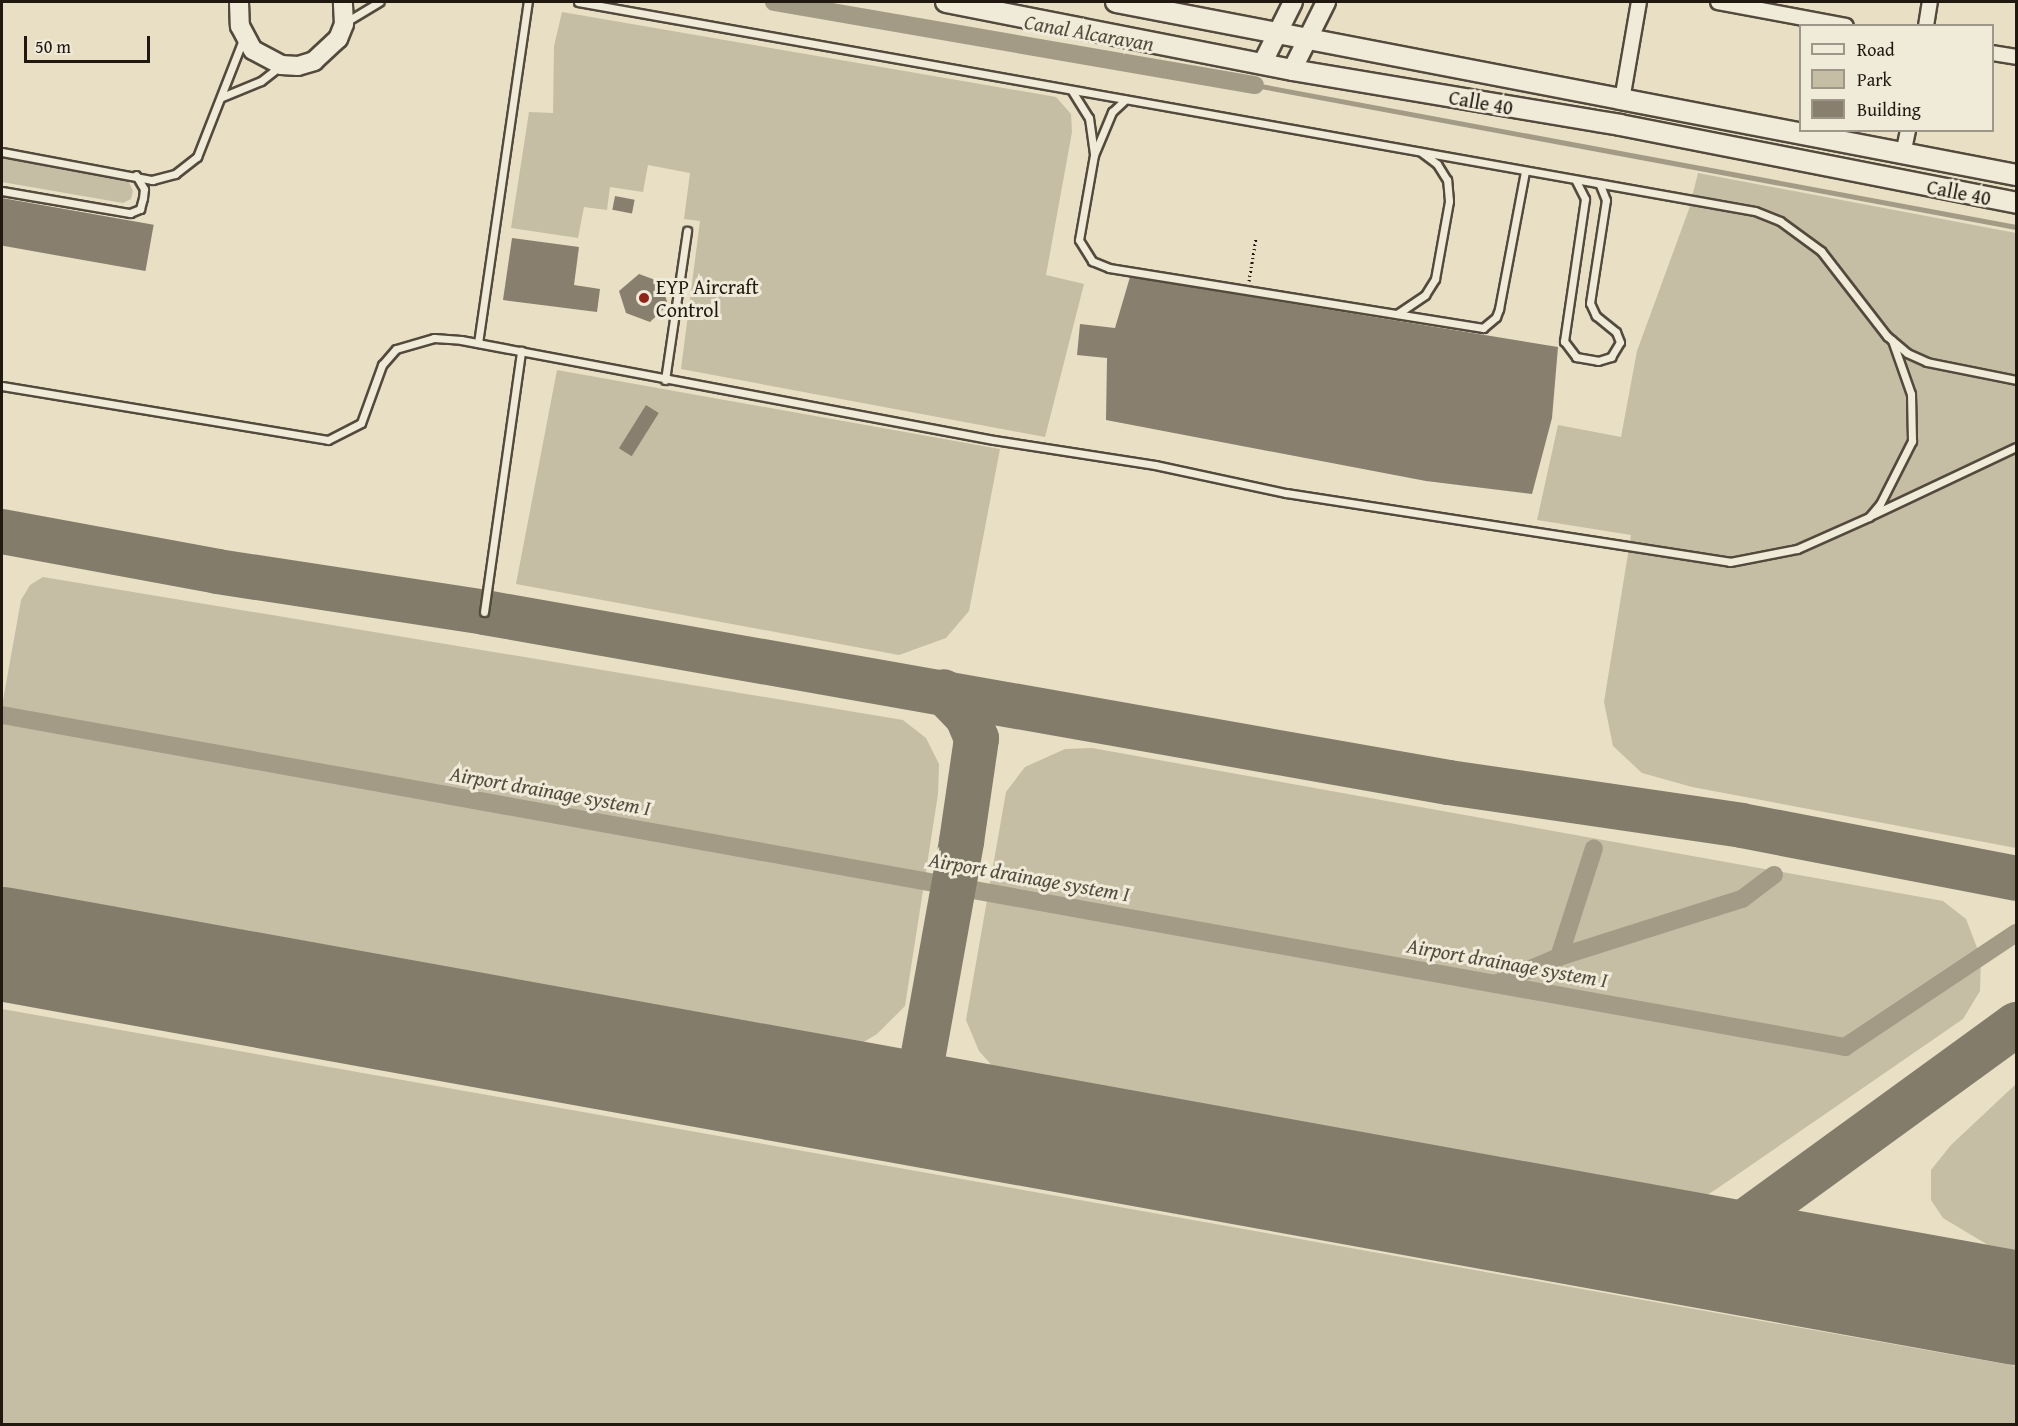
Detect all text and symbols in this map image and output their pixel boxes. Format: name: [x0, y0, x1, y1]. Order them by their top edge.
water label: Canal Alcaravan: [1022, 9, 1156, 57]
scale bar: [27, 24, 153, 62]
legend: [1799, 24, 1994, 132]
text: 50 m: [35, 33, 71, 60]
text: Road: [1857, 36, 1895, 63]
text: Park: [1857, 66, 1892, 93]
street label: Calle 40: [1447, 85, 1515, 119]
text: Building: [1857, 96, 1921, 123]
street label: Calle 40: [1925, 174, 1993, 210]
place label: EYP Aircraft Control: [656, 274, 759, 321]
marker: EYP Aircraft Control: [637, 291, 651, 305]
water label: Airport drainage system I: [448, 761, 652, 821]
water label: Airport drainage system I: [927, 847, 1131, 907]
water label: Airport drainage system I: [1405, 933, 1609, 993]

